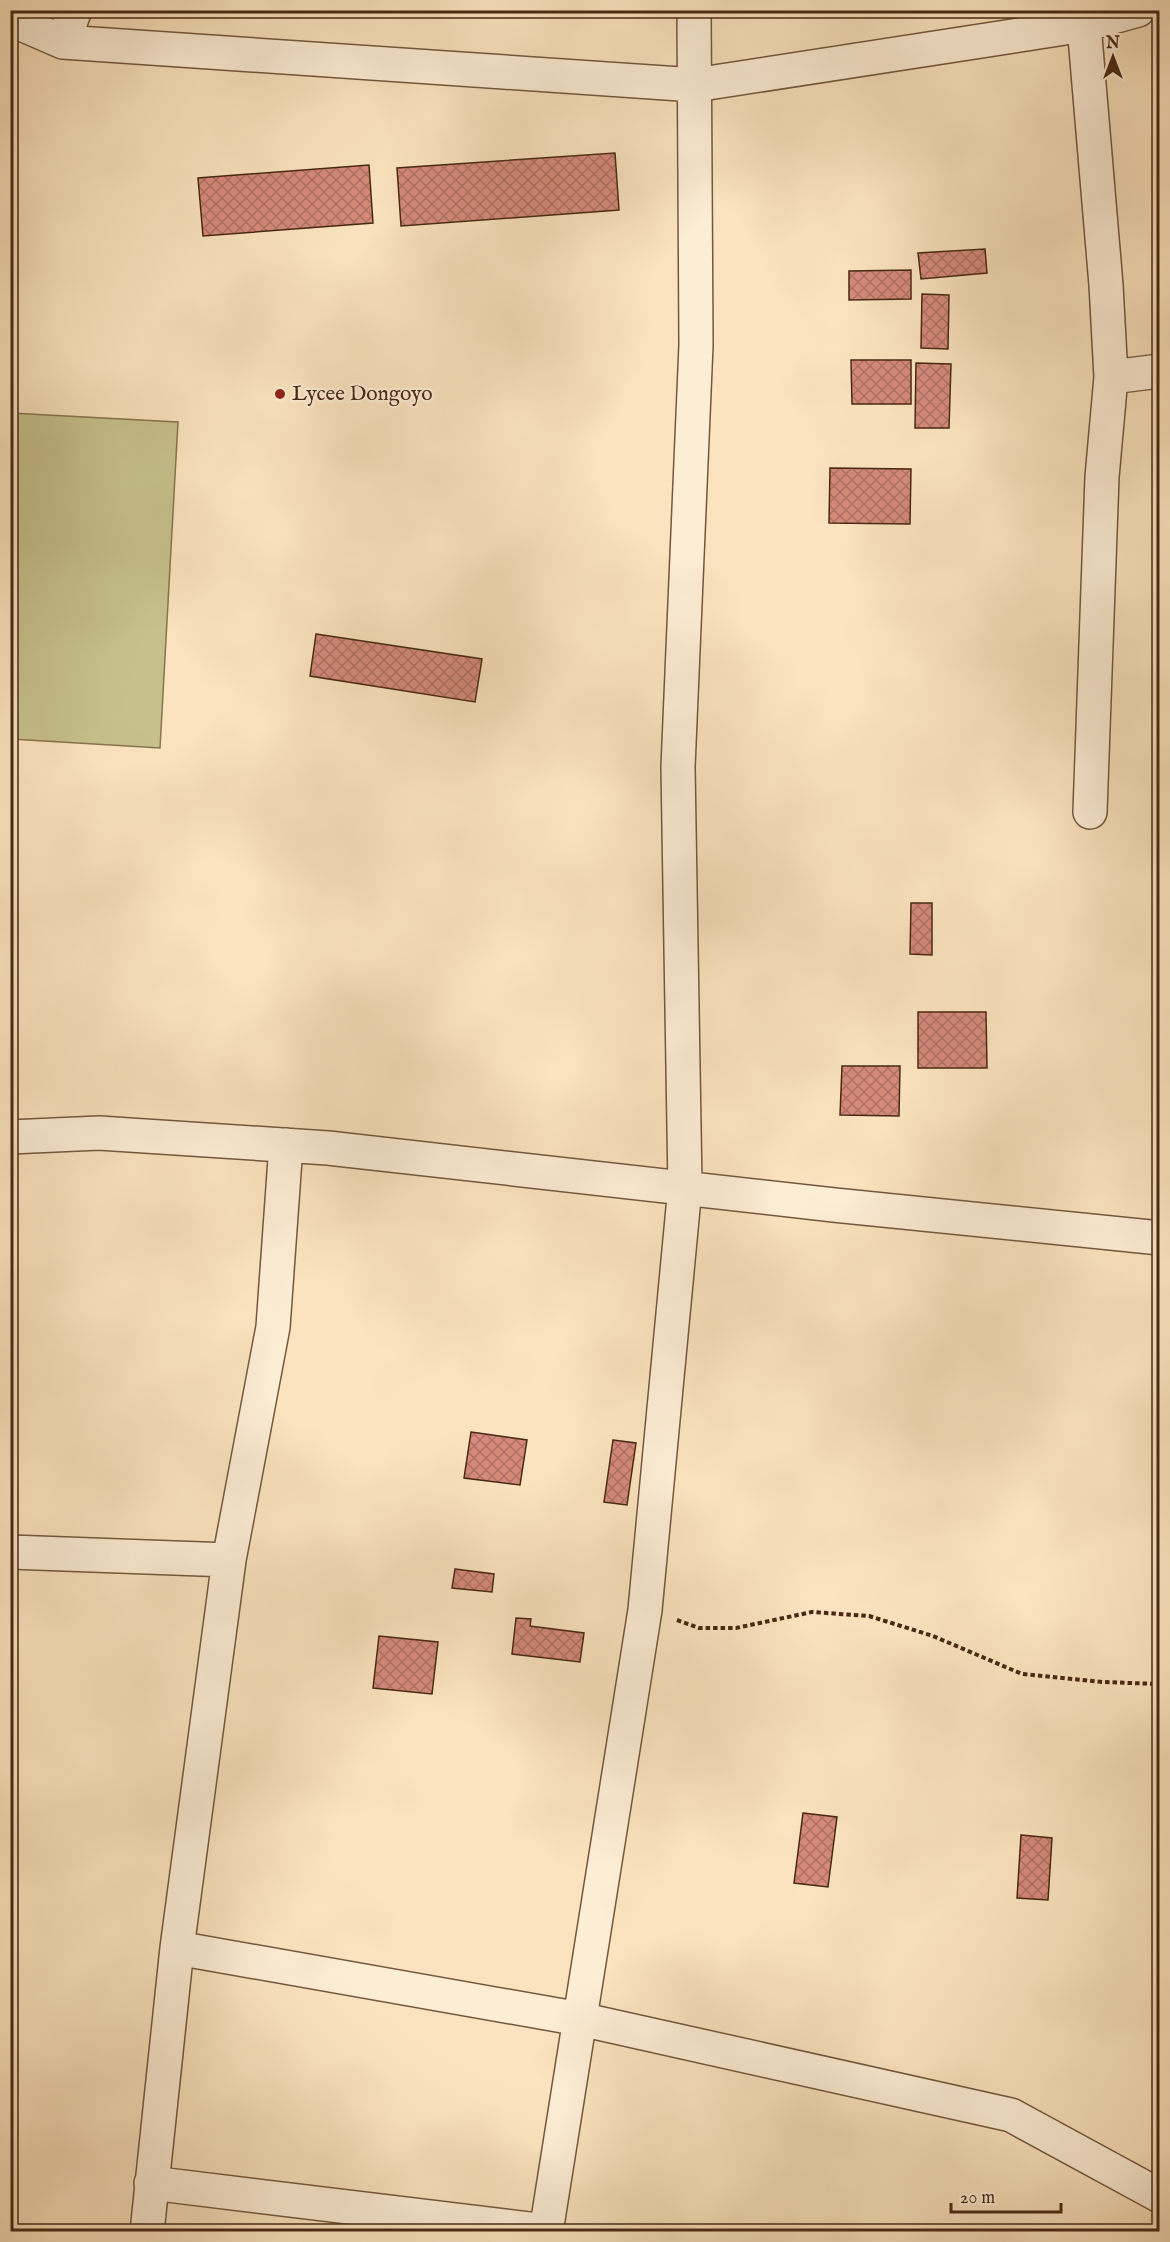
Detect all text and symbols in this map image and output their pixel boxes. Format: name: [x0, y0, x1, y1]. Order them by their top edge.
north arrow: [1083, 27, 1143, 87]
text: N: [1105, 34, 1120, 54]
place label: Lycee Dongoyo: [292, 381, 432, 408]
marker: Lycee Dongoyo: [273, 387, 287, 401]
scale bar: [951, 2176, 1060, 2214]
text: 20 m: [960, 2187, 995, 2210]

